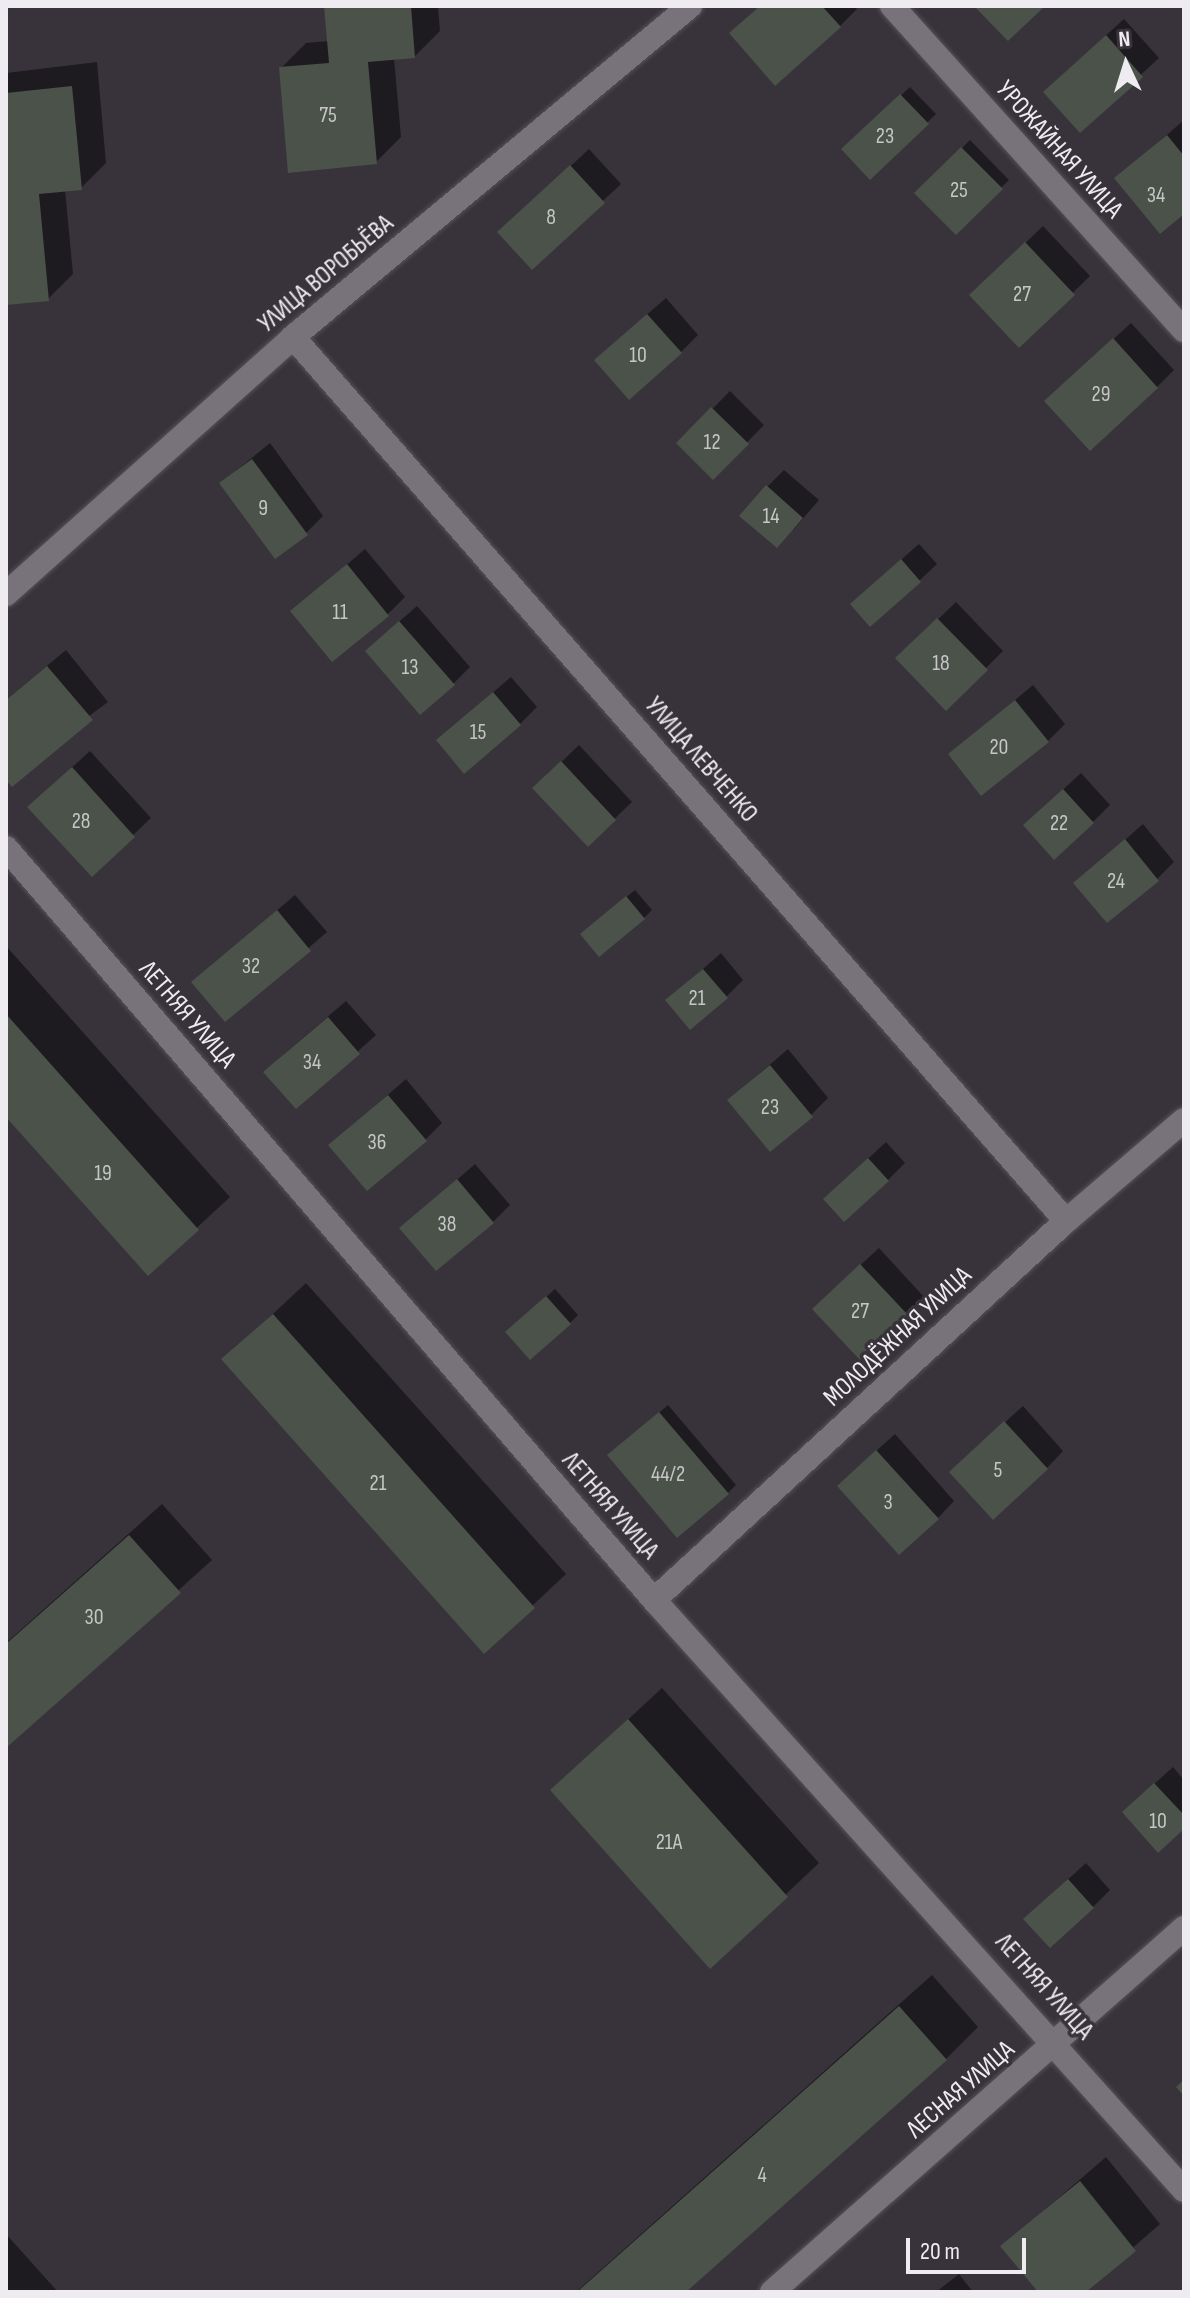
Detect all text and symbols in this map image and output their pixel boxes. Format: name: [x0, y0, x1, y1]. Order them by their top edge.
north arrow: [1086, 24, 1166, 104]
text: N: [1117, 26, 1131, 53]
street label: УРОЖАЙНАЯ УЛИЦА: [989, 75, 1129, 225]
house number: 75: [319, 103, 337, 129]
house number: 23: [876, 124, 894, 150]
house number: 25: [950, 178, 968, 204]
house number: 34: [1147, 183, 1165, 209]
house number: 8: [546, 205, 556, 231]
street label: УЛИЦА ВОРОБЬЁВА: [252, 208, 400, 340]
house number: 27: [1013, 282, 1031, 308]
house number: 10: [629, 343, 647, 369]
house number: 29: [1092, 382, 1110, 408]
house number: 12: [703, 430, 721, 456]
house number: 9: [258, 496, 268, 522]
house number: 14: [763, 504, 779, 530]
house number: 11: [332, 600, 348, 626]
house number: 18: [932, 651, 950, 677]
house number: 13: [402, 655, 418, 681]
street label: УЛИЦА ЛЕВЧЕНКО: [638, 691, 764, 829]
house number: 15: [470, 720, 486, 746]
house number: 20: [990, 735, 1008, 761]
house number: 28: [72, 809, 90, 835]
house number: 22: [1050, 811, 1068, 837]
house number: 24: [1107, 869, 1125, 895]
house number: 32: [242, 954, 260, 980]
street label: ЛЕТНЯЯ УЛИЦА: [132, 955, 242, 1075]
house number: 21: [689, 986, 705, 1012]
house number: 34: [303, 1050, 321, 1076]
house number: 23: [761, 1095, 779, 1121]
house number: 36: [368, 1130, 386, 1156]
house number: 19: [94, 1161, 112, 1187]
house number: 38: [438, 1212, 456, 1238]
street label: МОЛОДЁЖНАЯ УЛИЦА: [818, 1261, 978, 1413]
house number: 27: [851, 1299, 869, 1325]
street label: ЛЕТНЯЯ УЛИЦА: [555, 1446, 665, 1566]
house number: 5: [994, 1458, 1002, 1484]
house number: 44/2: [651, 1462, 685, 1488]
house number: 21: [370, 1471, 386, 1497]
house number: 3: [883, 1490, 893, 1516]
house number: 30: [84, 1605, 104, 1631]
house number: 10: [1149, 1809, 1167, 1835]
house number: 21А: [656, 1830, 682, 1856]
street label: ЛЕТНЯЯ УЛИЦА: [988, 1927, 1100, 2047]
street label: ЛЕСНАЯ УЛИЦА: [901, 2035, 1021, 2145]
house number: 4: [757, 2163, 767, 2189]
scale bar: [910, 2222, 1030, 2272]
text: 20 m: [920, 2237, 960, 2266]

